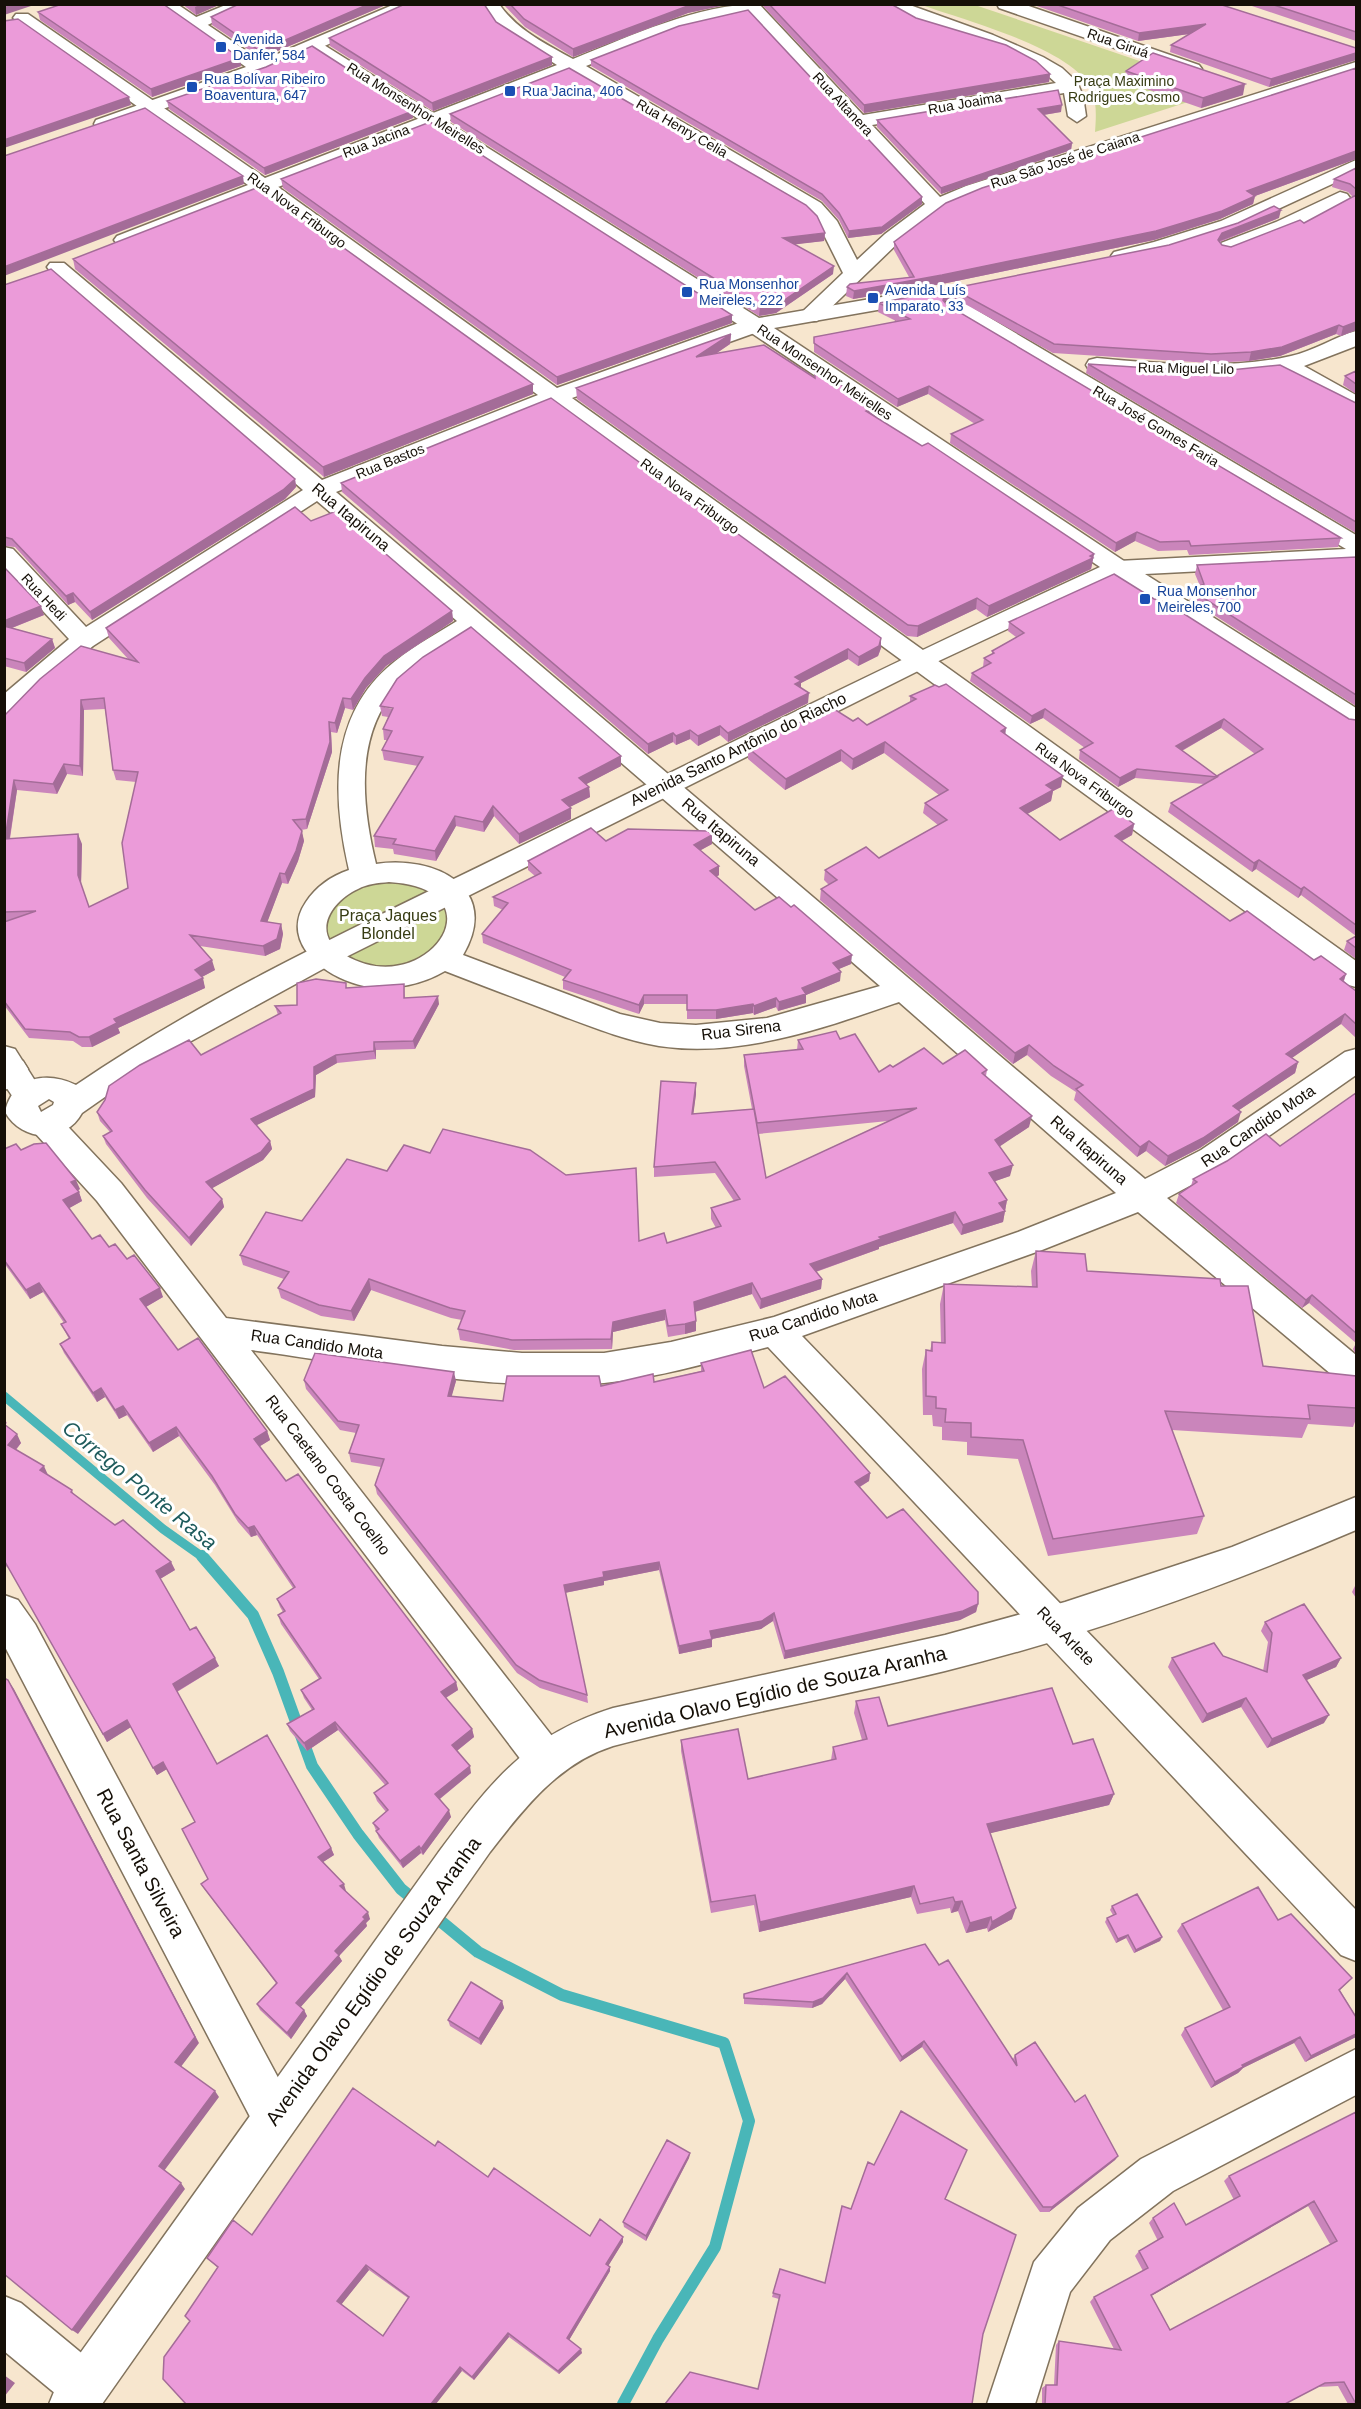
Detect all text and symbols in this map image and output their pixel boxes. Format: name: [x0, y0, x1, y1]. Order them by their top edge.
street label: Rua Giruá: [1085, 25, 1151, 61]
place label: Avenida Danfer, 584: [233, 31, 306, 63]
marker: Avenida Danfer, 584: [214, 40, 228, 54]
street label: Rua Monsenhor Meirelles: [344, 59, 488, 157]
street label: Rua Altanera: [810, 69, 877, 139]
place label: Rua Bolívar Ribeiro Boaventura, 647: [204, 71, 326, 103]
park label: Praça Maximino Rodrigues Cosmo: [1068, 73, 1180, 105]
marker: Rua Bolívar Ribeiro Boaventura, 647: [185, 80, 199, 94]
place label: Rua Jacina, 406: [522, 83, 623, 99]
marker: Rua Jacina, 406: [503, 84, 517, 98]
street label: Rua Joaima: [927, 89, 1003, 117]
street label: Rua Henry Celia: [634, 95, 731, 161]
street label: Rua Jacina: [340, 121, 412, 161]
street label: Rua São José de Caiana: [989, 128, 1142, 192]
street label: Rua Nova Friburgo: [244, 169, 350, 251]
place label: Rua Monsenhor Meireles, 222: [699, 276, 799, 308]
place label: Avenida Luís Imparato, 33: [885, 282, 966, 314]
marker: Rua Monsenhor Meireles, 222: [680, 285, 694, 299]
marker: Avenida Luís Imparato, 33: [866, 291, 880, 305]
street label: Rua Monsenhor Meirelles: [754, 321, 896, 423]
street label: Rua Miguel Lilo: [1138, 359, 1235, 377]
street label: Rua José Gomes Faria: [1090, 382, 1222, 470]
street label: Rua Bastos: [353, 440, 427, 482]
street label: Rua Nova Friburgo: [637, 455, 743, 537]
street label: Rua Itapiruna: [309, 480, 393, 554]
street label: Rua Hedi: [18, 570, 70, 624]
place label: Rua Monsenhor Meireles, 700: [1157, 583, 1257, 615]
marker: Rua Monsenhor Meireles, 700: [1138, 592, 1152, 606]
street label: Avenida Santo Antônio do Riacho: [627, 689, 849, 809]
street label: Rua Nova Friburgo: [1032, 739, 1138, 821]
street label: Rua Itapiruna: [679, 795, 763, 869]
park label: Praça Jaques Blondel: [339, 907, 437, 942]
street label: Rua Sirena: [700, 1017, 782, 1043]
street label: Rua Candido Mota: [1198, 1082, 1318, 1170]
street label: Rua Itapiruna: [1047, 1112, 1131, 1188]
street label: Rua Candido Mota: [747, 1287, 879, 1345]
street label: Rua Candido Mota: [250, 1326, 384, 1362]
street label: Rua Caetano Costa Coelho: [262, 1392, 394, 1558]
water label: Córrego Ponte Rasa: [58, 1416, 222, 1554]
street label: Rua Arlete: [1034, 1603, 1098, 1669]
street label: Avenida Olavo Egídio de Souza Aranha: [602, 1642, 949, 1742]
street label: Rua Santa Silveira: [92, 1785, 190, 1942]
street label: Avenida Olavo Egídio de Souza Aranha: [261, 1832, 486, 2129]

